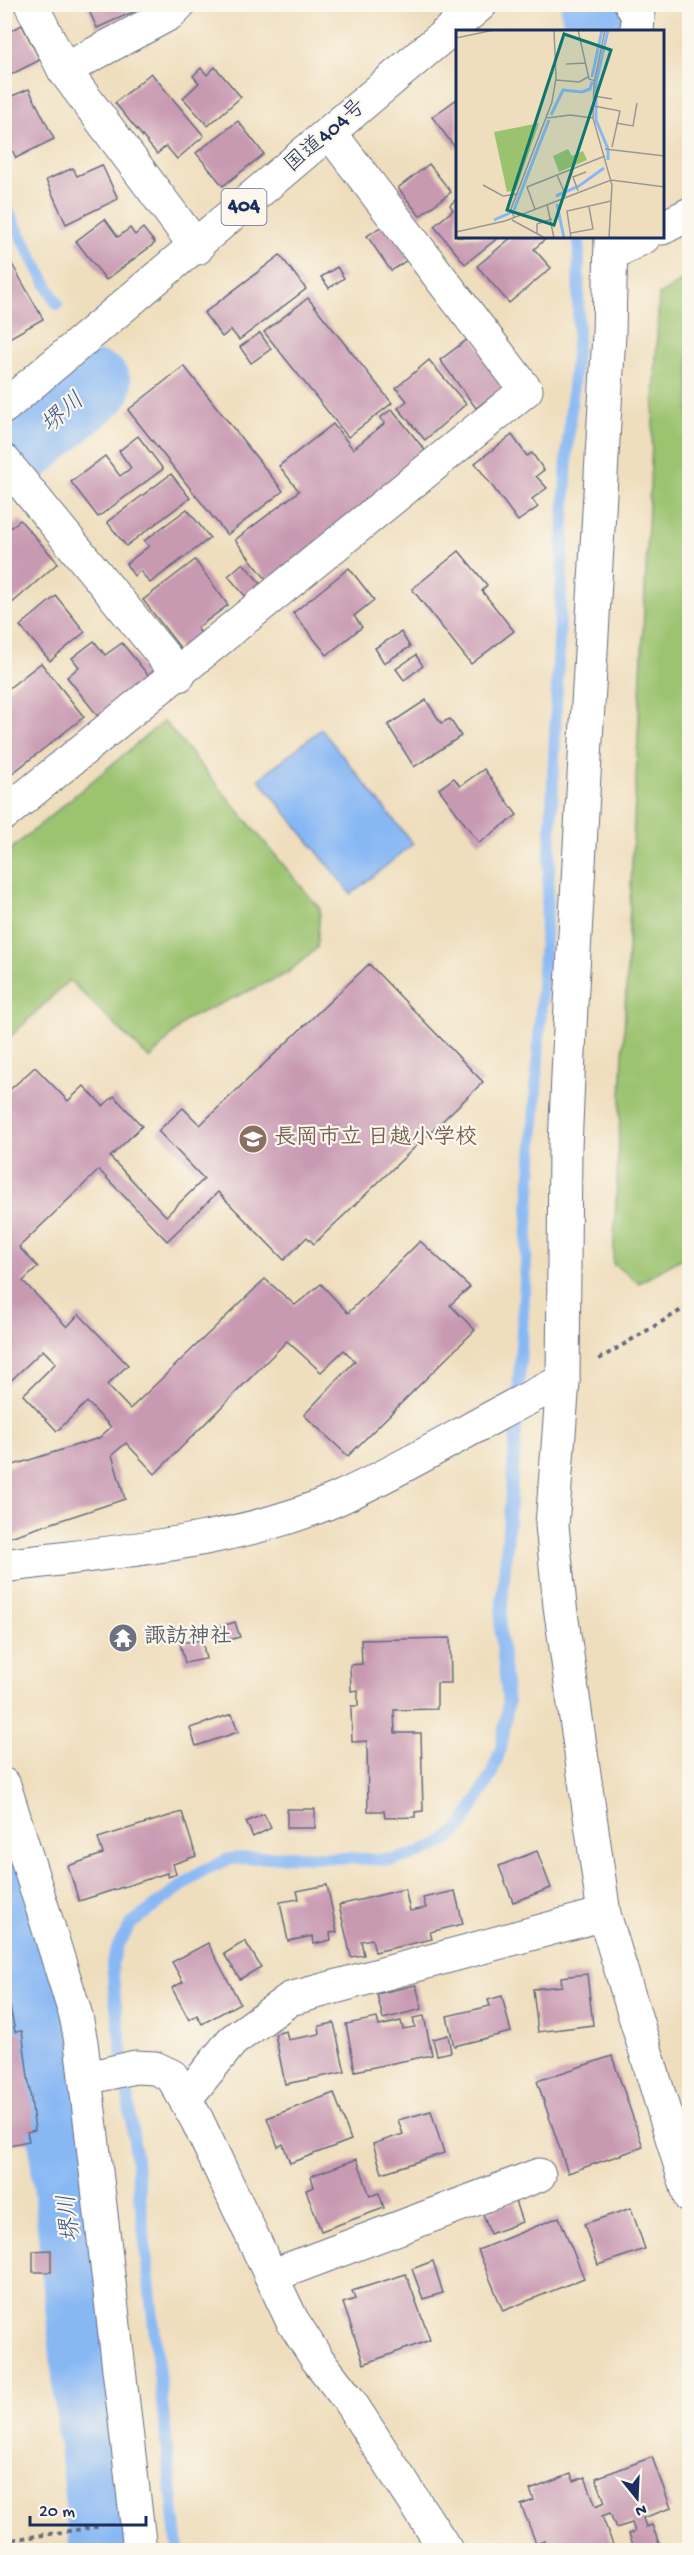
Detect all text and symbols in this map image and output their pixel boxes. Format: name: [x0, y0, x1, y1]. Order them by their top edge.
inset map: [456, 30, 664, 238]
street label: 国道404号: [279, 94, 372, 179]
road number: 404: [222, 189, 266, 225]
water label: 堺川: [36, 387, 92, 441]
school or university icon: 長岡市立 日越小学校: [237, 1123, 269, 1155]
place label: 長岡市立 日越小学校: [274, 1125, 477, 1152]
temple icon: 諏訪神社: [107, 1622, 139, 1654]
place label: 諏訪神社: [144, 1624, 232, 1651]
water label: 堺川: [54, 2193, 88, 2243]
north arrow: [607, 2468, 667, 2528]
scale bar: [30, 2489, 146, 2527]
text: N: [632, 2498, 648, 2520]
text: 20 m: [39, 2502, 75, 2523]

